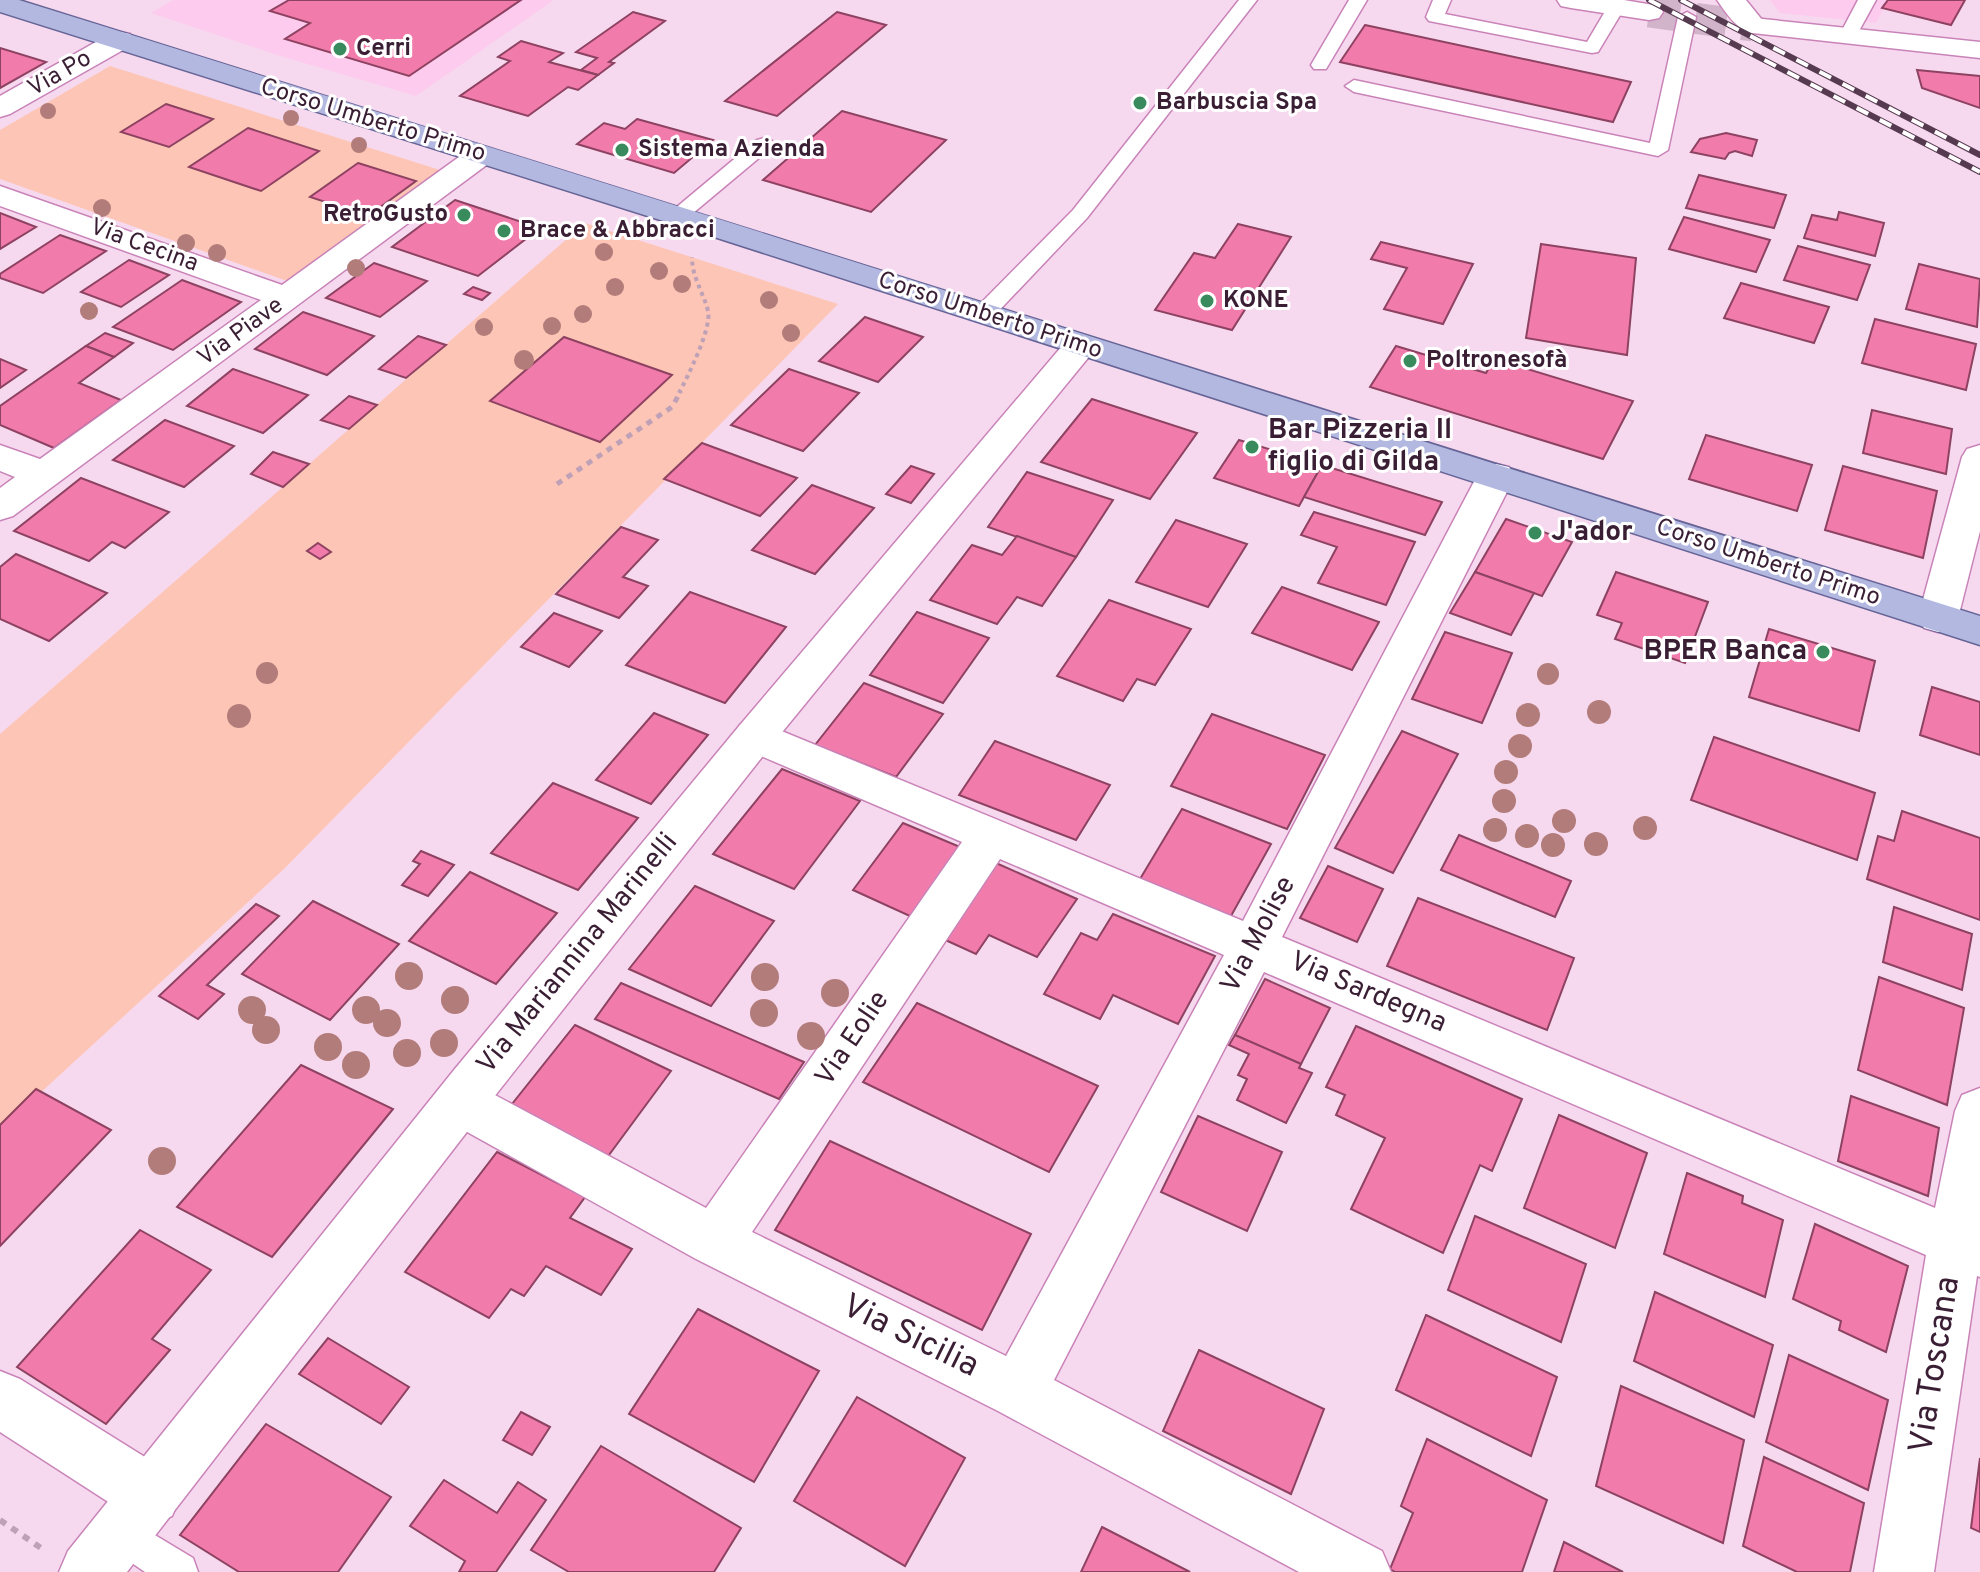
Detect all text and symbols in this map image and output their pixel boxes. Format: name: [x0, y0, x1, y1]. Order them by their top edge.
place label: Cerri: [356, 34, 411, 64]
marker: Cerri: [331, 40, 349, 58]
street label: Via Po: [23, 44, 97, 104]
street label: Corso Umberto Primo: [257, 72, 489, 170]
place label: Barbuscia Spa: [1156, 88, 1317, 118]
marker: Barbuscia Spa: [1131, 94, 1149, 112]
place label: Sistema Azienda: [638, 135, 825, 165]
marker: Sistema Azienda: [613, 141, 631, 159]
place label: RetroGusto: [323, 200, 448, 230]
marker: RetroGusto: [455, 206, 473, 224]
street label: Via Cecina: [86, 213, 202, 279]
place label: Brace & Abbracci: [520, 216, 715, 246]
marker: Brace & Abbracci: [495, 222, 513, 240]
street label: Corso Umberto Primo: [874, 266, 1106, 366]
place label: KONE: [1223, 286, 1289, 316]
street label: Via Piave: [192, 291, 290, 373]
marker: KONE: [1198, 292, 1216, 310]
place label: Poltronesofà: [1426, 346, 1567, 376]
marker: Poltronesofà: [1401, 352, 1419, 370]
place label: Bar Pizzeria Il figlio di Gilda: [1268, 413, 1452, 481]
marker: Bar Pizzeria Il figlio di Gilda: [1243, 438, 1261, 456]
street label: Corso Umberto Primo: [1652, 513, 1884, 613]
place label: J'ador: [1551, 515, 1633, 551]
marker: J'ador: [1526, 524, 1544, 542]
place label: BPER Banca: [1644, 634, 1807, 670]
marker: BPER Banca: [1814, 643, 1832, 661]
street label: Via Mariannina Marinelli: [470, 826, 686, 1082]
street label: Via Molise: [1213, 870, 1305, 1000]
street label: Via Sardegna: [1284, 944, 1452, 1042]
street label: Via Eolie: [808, 984, 898, 1094]
street label: Via Toscana: [1901, 1273, 1971, 1457]
street label: Via Sicilia: [835, 1286, 985, 1388]

